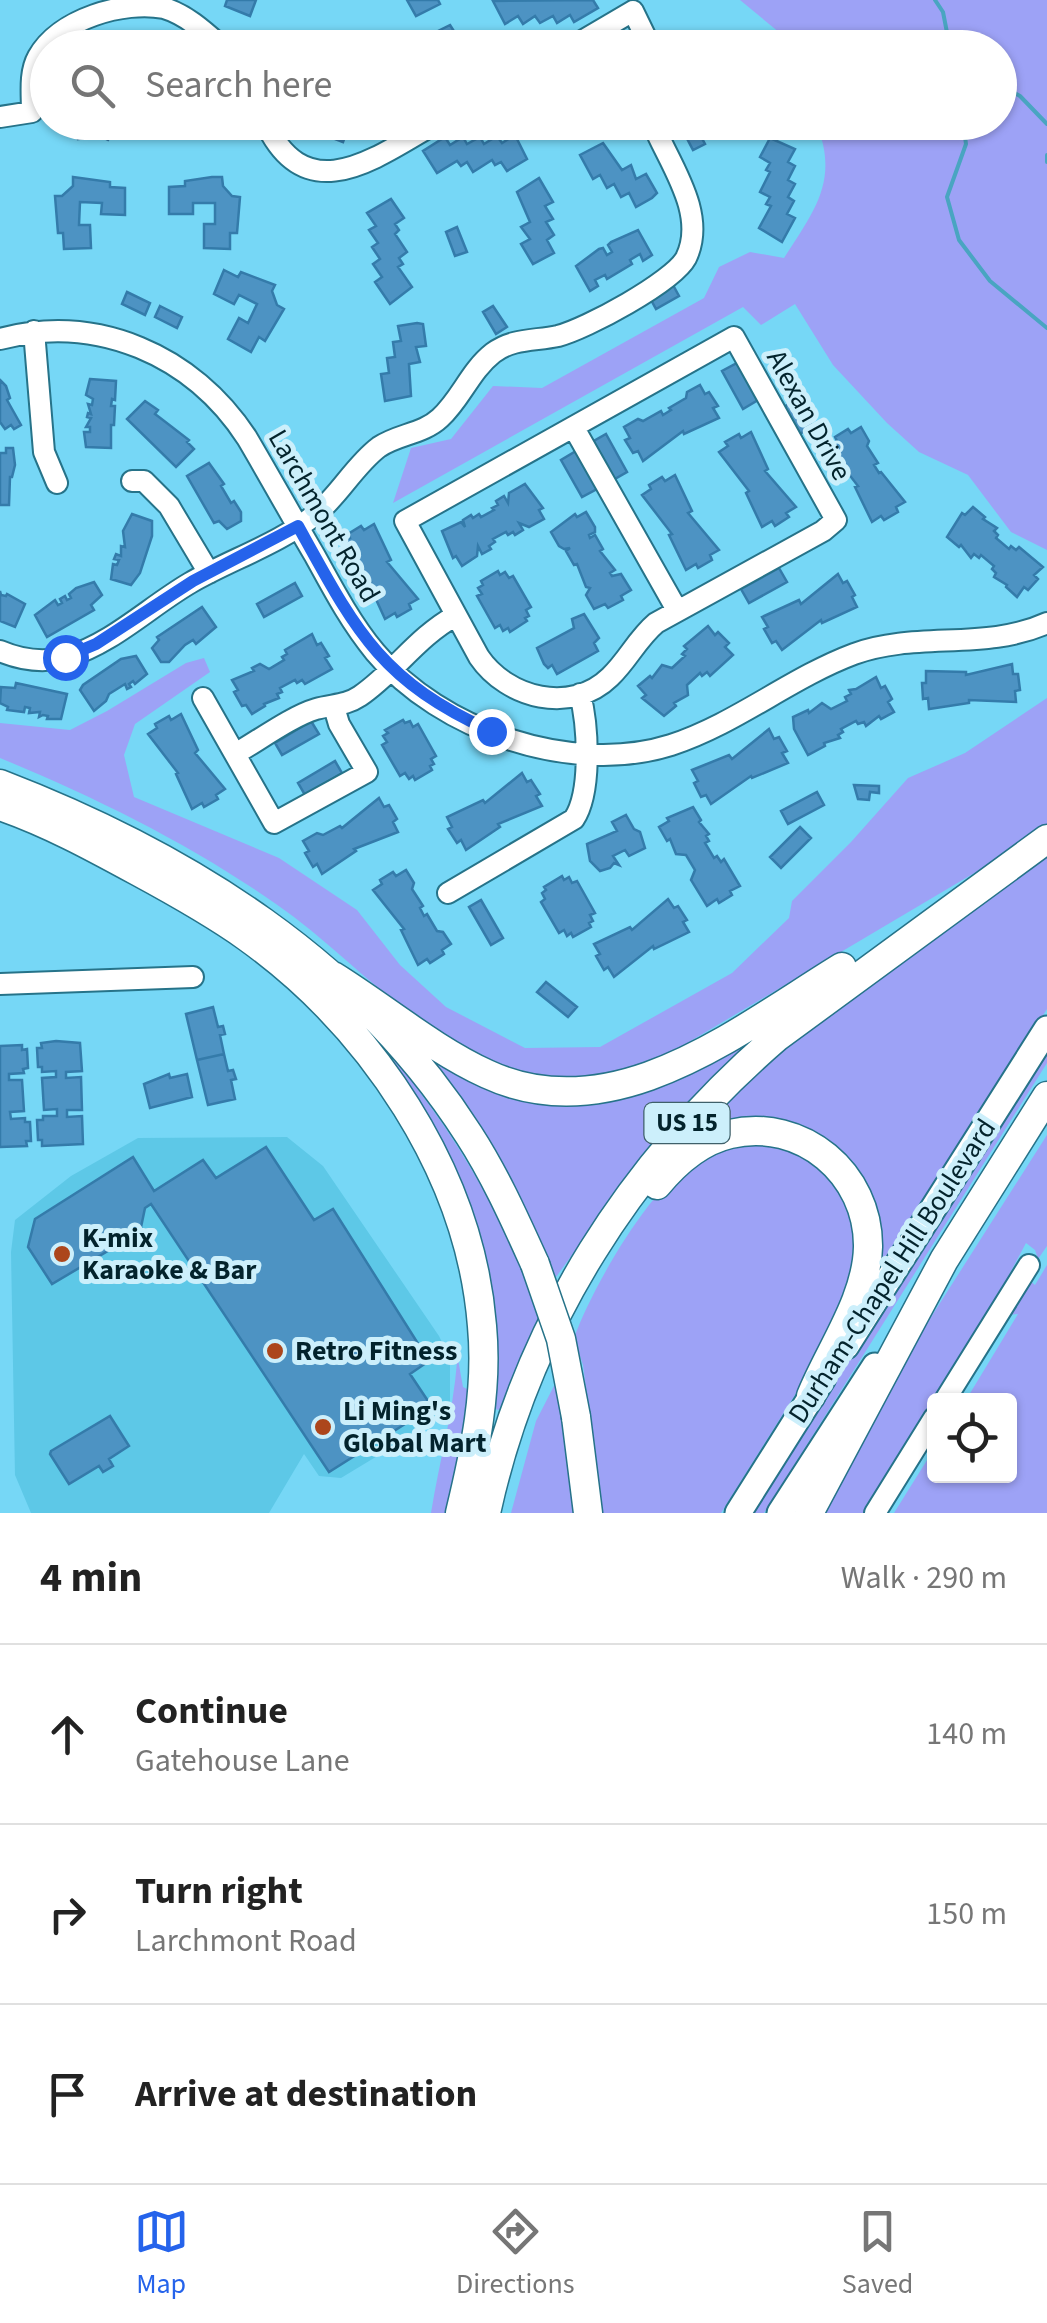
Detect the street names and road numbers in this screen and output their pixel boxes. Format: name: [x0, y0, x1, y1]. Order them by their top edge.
street label: Alexan Drive: [757, 342, 861, 488]
street label: Larchmont Road: [258, 422, 390, 610]
road number: US 15: [644, 1103, 730, 1143]
street label: Durham-Chapel Hill Boulevard: [778, 1111, 1006, 1431]

